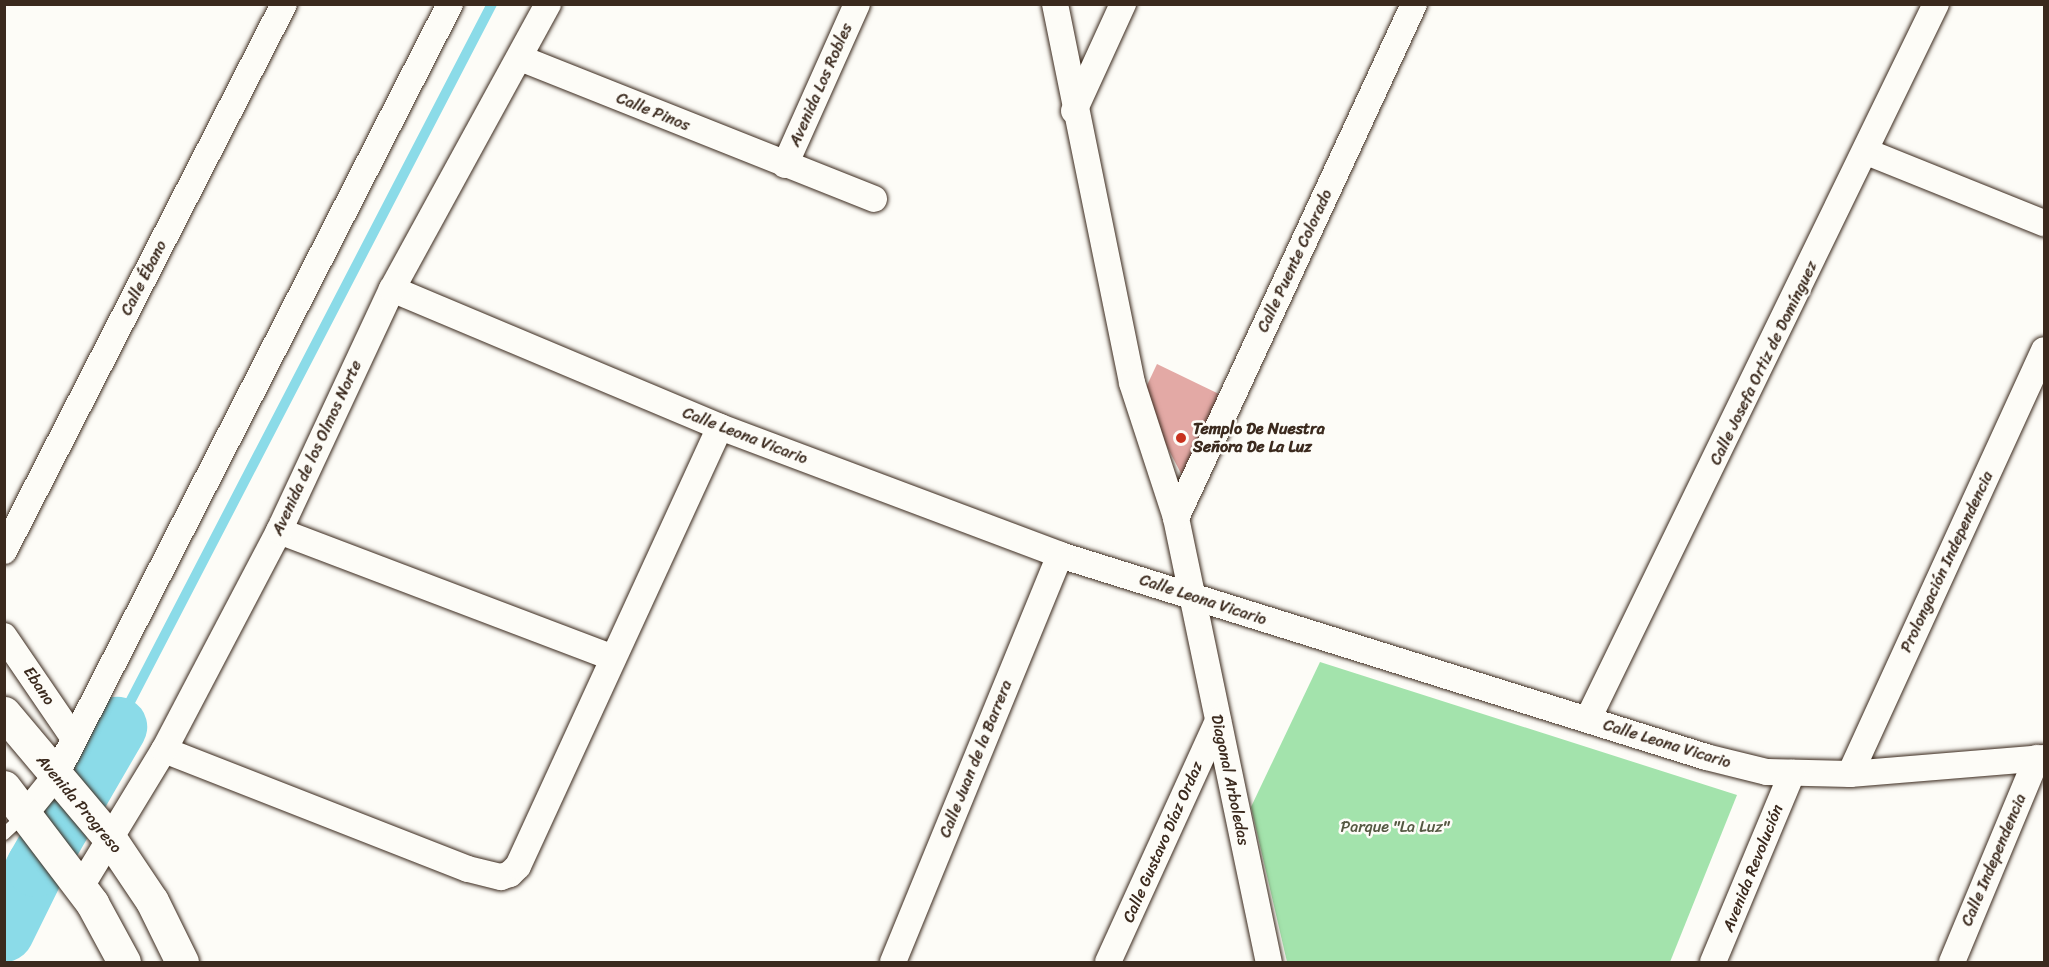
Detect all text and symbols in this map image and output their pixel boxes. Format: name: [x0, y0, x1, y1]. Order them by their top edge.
street label: Avenida Los Robles: [785, 20, 857, 150]
street label: Calle Pinos: [613, 89, 693, 135]
street label: Calle Puente Colorado: [1253, 186, 1337, 336]
street label: Calle Ébano: [117, 237, 171, 319]
street label: Calle Josefa Ortiz de Domínguez: [1706, 257, 1822, 469]
street label: Avenida de los Olmos Norte: [268, 357, 366, 539]
street label: Calle Leona Vicario: [679, 403, 811, 469]
place label: Templo De Nuestra Señora De La Luz: [1193, 419, 1325, 457]
marker: Templo De Nuestra Señora De La Luz: [1174, 431, 1188, 445]
street label: Prolongación Independencia: [1897, 468, 1997, 656]
street label: Calle Leona Vicario: [1137, 570, 1269, 630]
street label: Ebano: [19, 663, 59, 709]
street label: Calle Juan de la Barrera: [936, 677, 1016, 841]
street label: Diagonal Arboledas: [1207, 713, 1253, 847]
street label: Calle Leona Vicario: [1601, 715, 1733, 773]
street label: Avenida Progreso: [32, 751, 126, 857]
street label: Calle Gustavo Díaz Ordaz: [1119, 758, 1207, 926]
street label: Calle Independencia: [1957, 791, 2031, 929]
street label: Avenida Revolución: [1719, 802, 1787, 934]
park label: Parque "La Luz": [1341, 817, 1449, 837]

